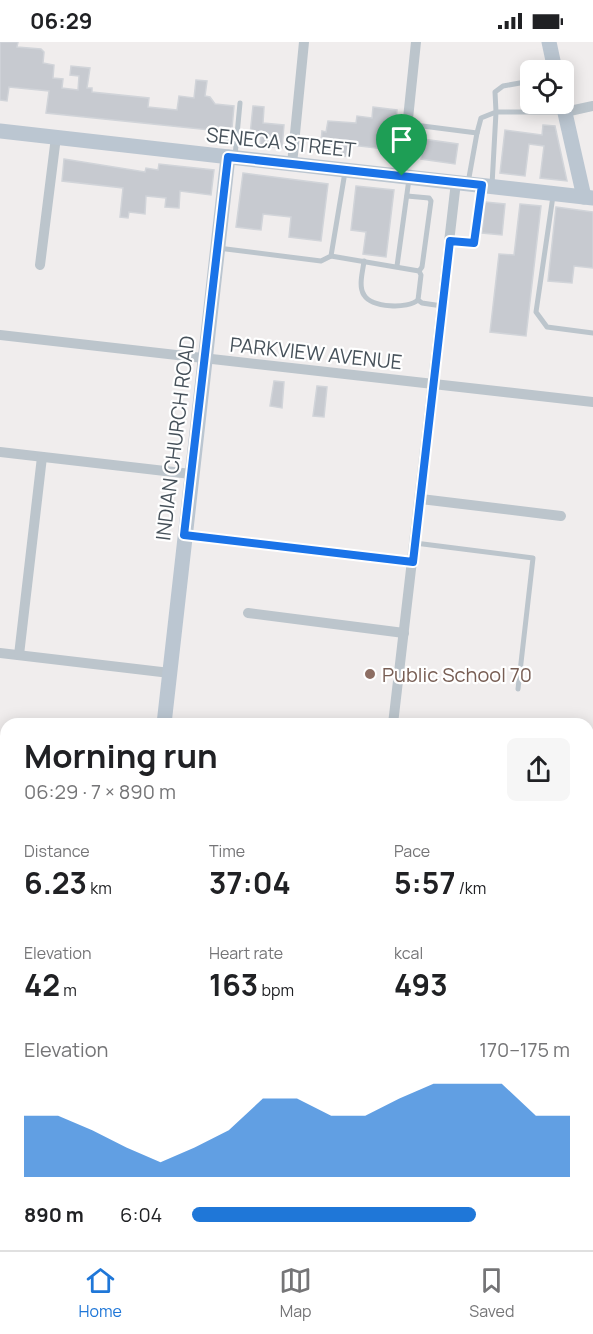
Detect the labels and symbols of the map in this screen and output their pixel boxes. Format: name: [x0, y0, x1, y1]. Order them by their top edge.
pin: [376, 114, 427, 176]
street label: SENECA STREET: [205, 121, 357, 163]
street label: PARKVIEW AVENUE: [229, 331, 403, 375]
street label: INDIAN CHURCH ROAD: [149, 334, 201, 542]
place label: Public School 70: [382, 661, 532, 688]
marker: Public School 70: [363, 667, 377, 681]

